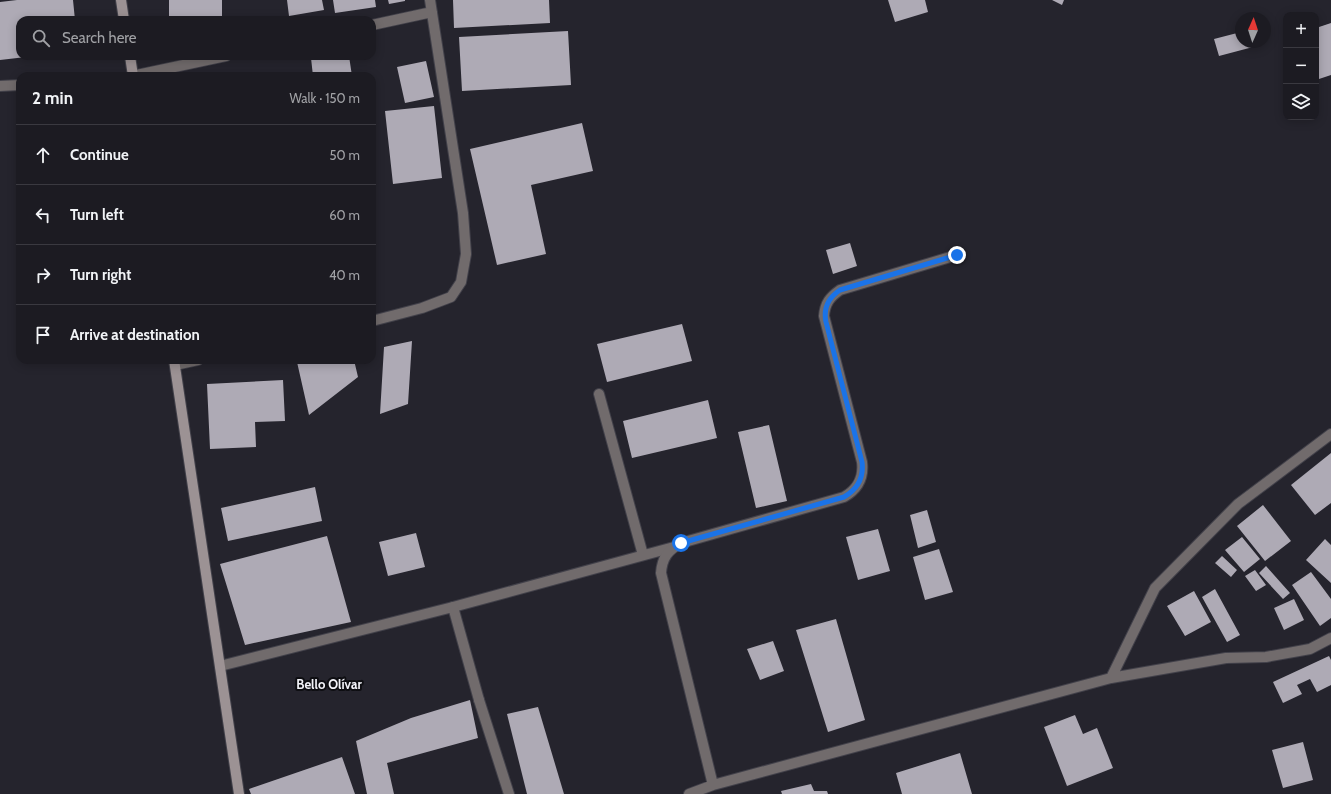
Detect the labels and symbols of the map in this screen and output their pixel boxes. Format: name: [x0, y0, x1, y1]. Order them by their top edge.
north arrow: [1235, 12, 1271, 48]
route end: [948, 246, 966, 264]
route start: [672, 534, 690, 552]
district label: Bello Olívar: [296, 676, 362, 692]

